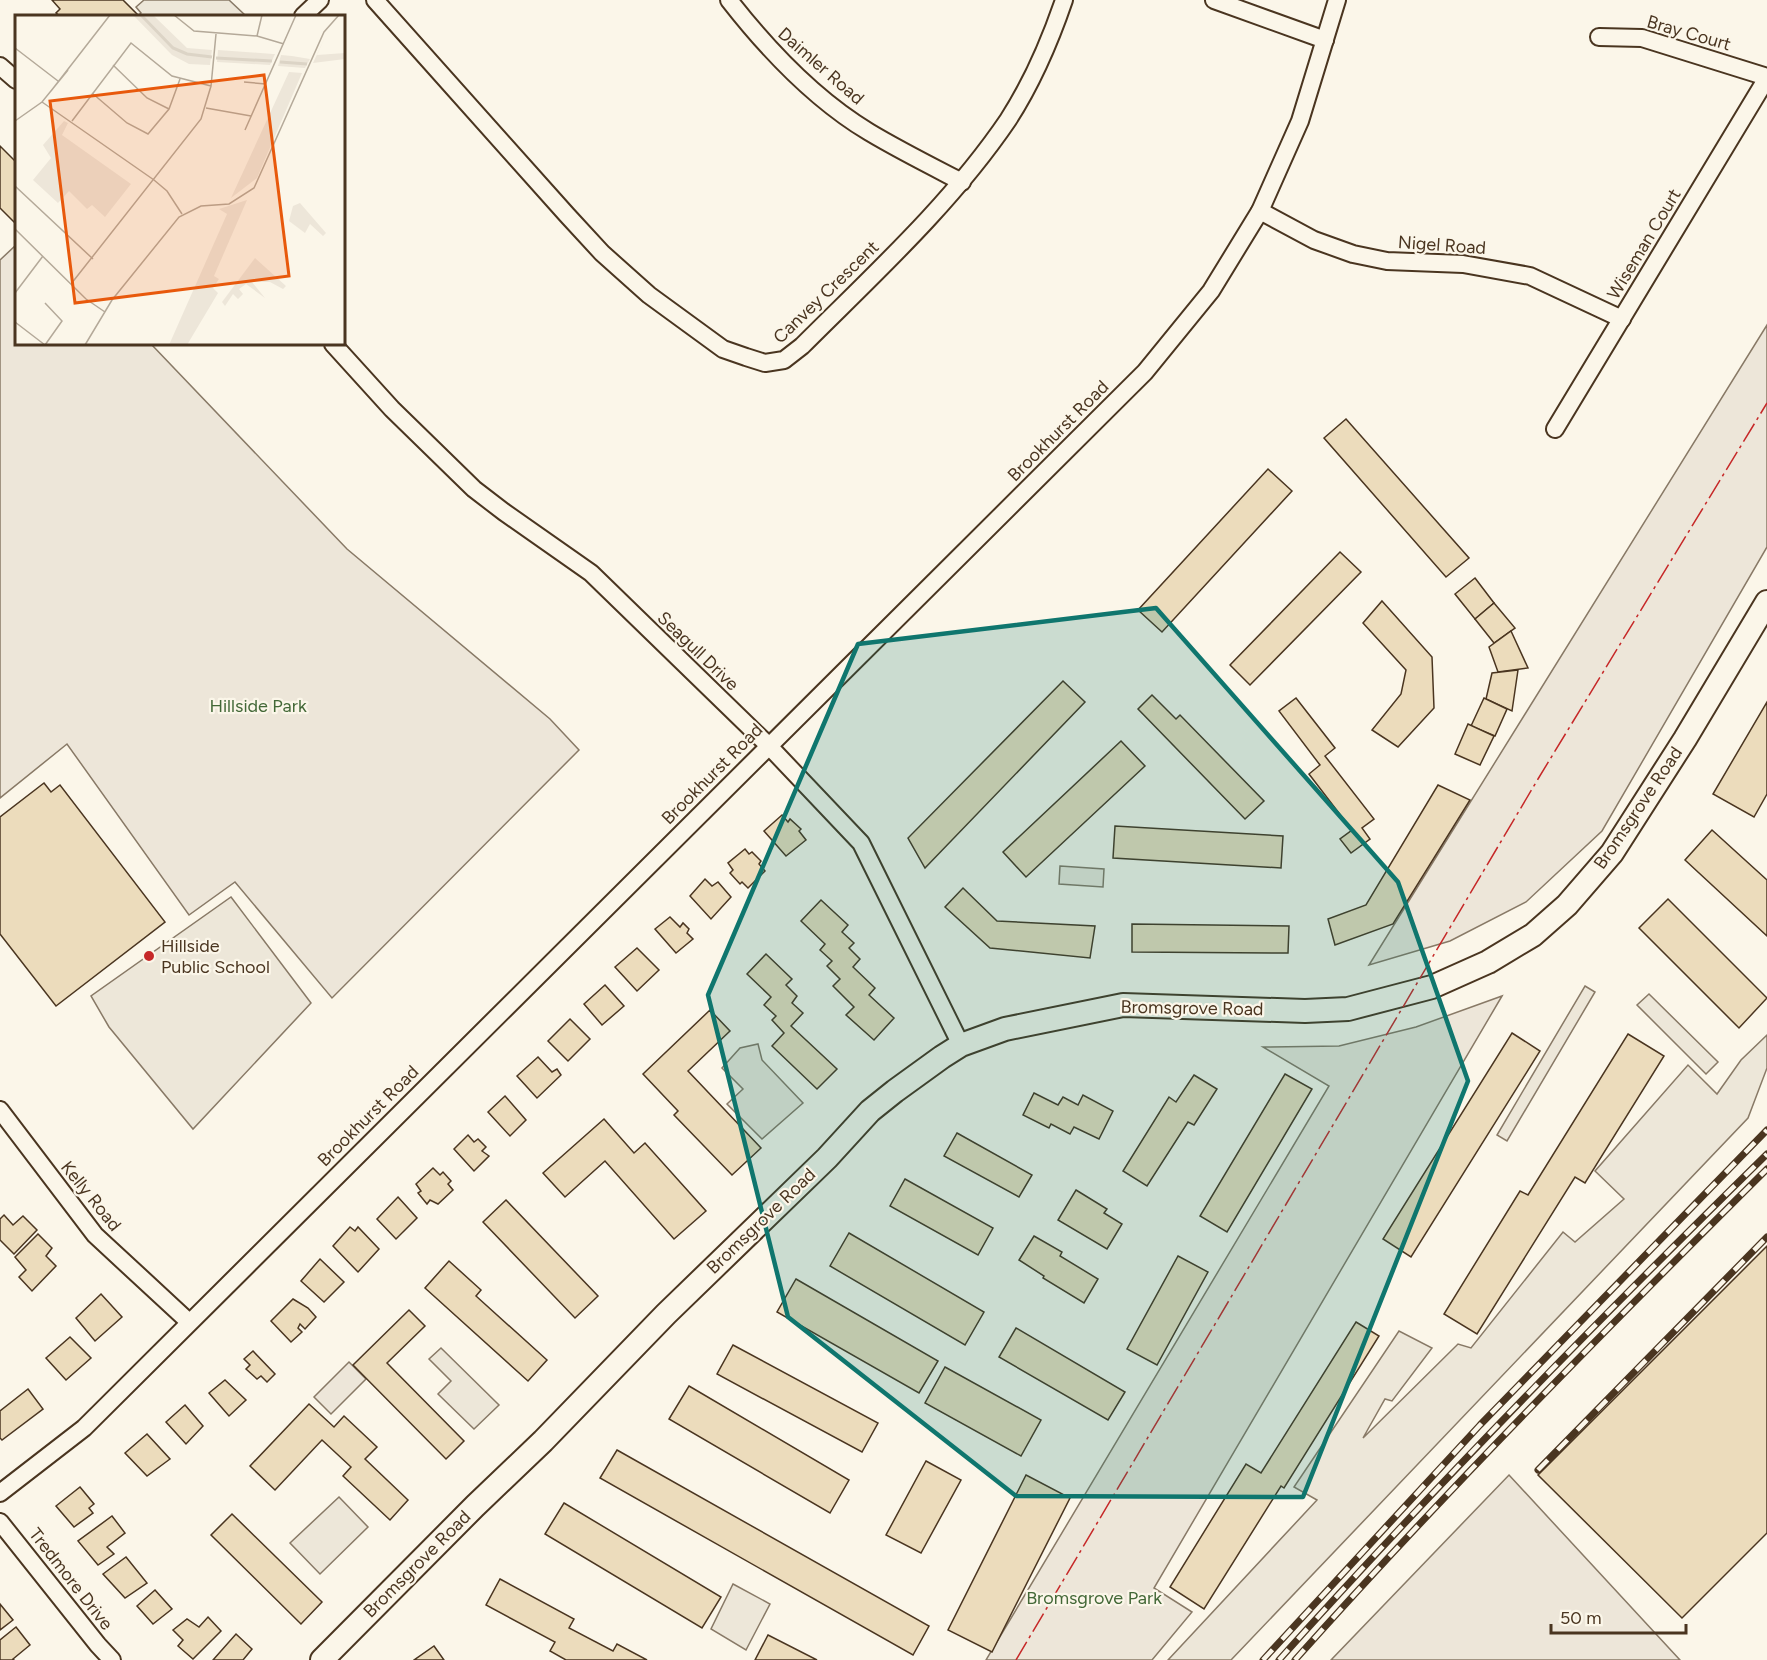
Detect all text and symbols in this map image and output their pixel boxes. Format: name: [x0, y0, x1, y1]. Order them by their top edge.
street label: Bray Court: [1644, 11, 1734, 56]
inset map: [15, 15, 345, 345]
street label: Daimler Road: [773, 23, 869, 109]
street label: Wiseman Court: [1602, 185, 1686, 303]
street label: Nigel Road: [1397, 231, 1487, 259]
street label: Canvey Crescent: [769, 236, 884, 348]
street label: Brookhurst Road: [1003, 376, 1113, 486]
street label: Seagull Drive: [653, 607, 743, 695]
park label: Hillside Park: [209, 695, 307, 717]
street label: Brookhurst Road: [657, 719, 767, 829]
street label: Bromsgrove Road: [1589, 743, 1687, 873]
place label: Hillside Public School: [161, 935, 270, 978]
marker: Hillside Public School: [142, 949, 156, 963]
street label: Bromsgrove Road: [1120, 996, 1264, 1020]
street label: Brookhurst Road: [313, 1061, 423, 1171]
street label: Kelly Road: [56, 1156, 126, 1236]
street label: Bromsgrove Road: [702, 1163, 820, 1279]
street label: Bromsgrove Road: [359, 1506, 475, 1622]
street label: Tredmore Drive: [24, 1524, 118, 1634]
park label: Bromsgrove Park: [1026, 1587, 1162, 1609]
scale bar: [1551, 1597, 1686, 1635]
text: 50 m: [1560, 1607, 1602, 1629]

